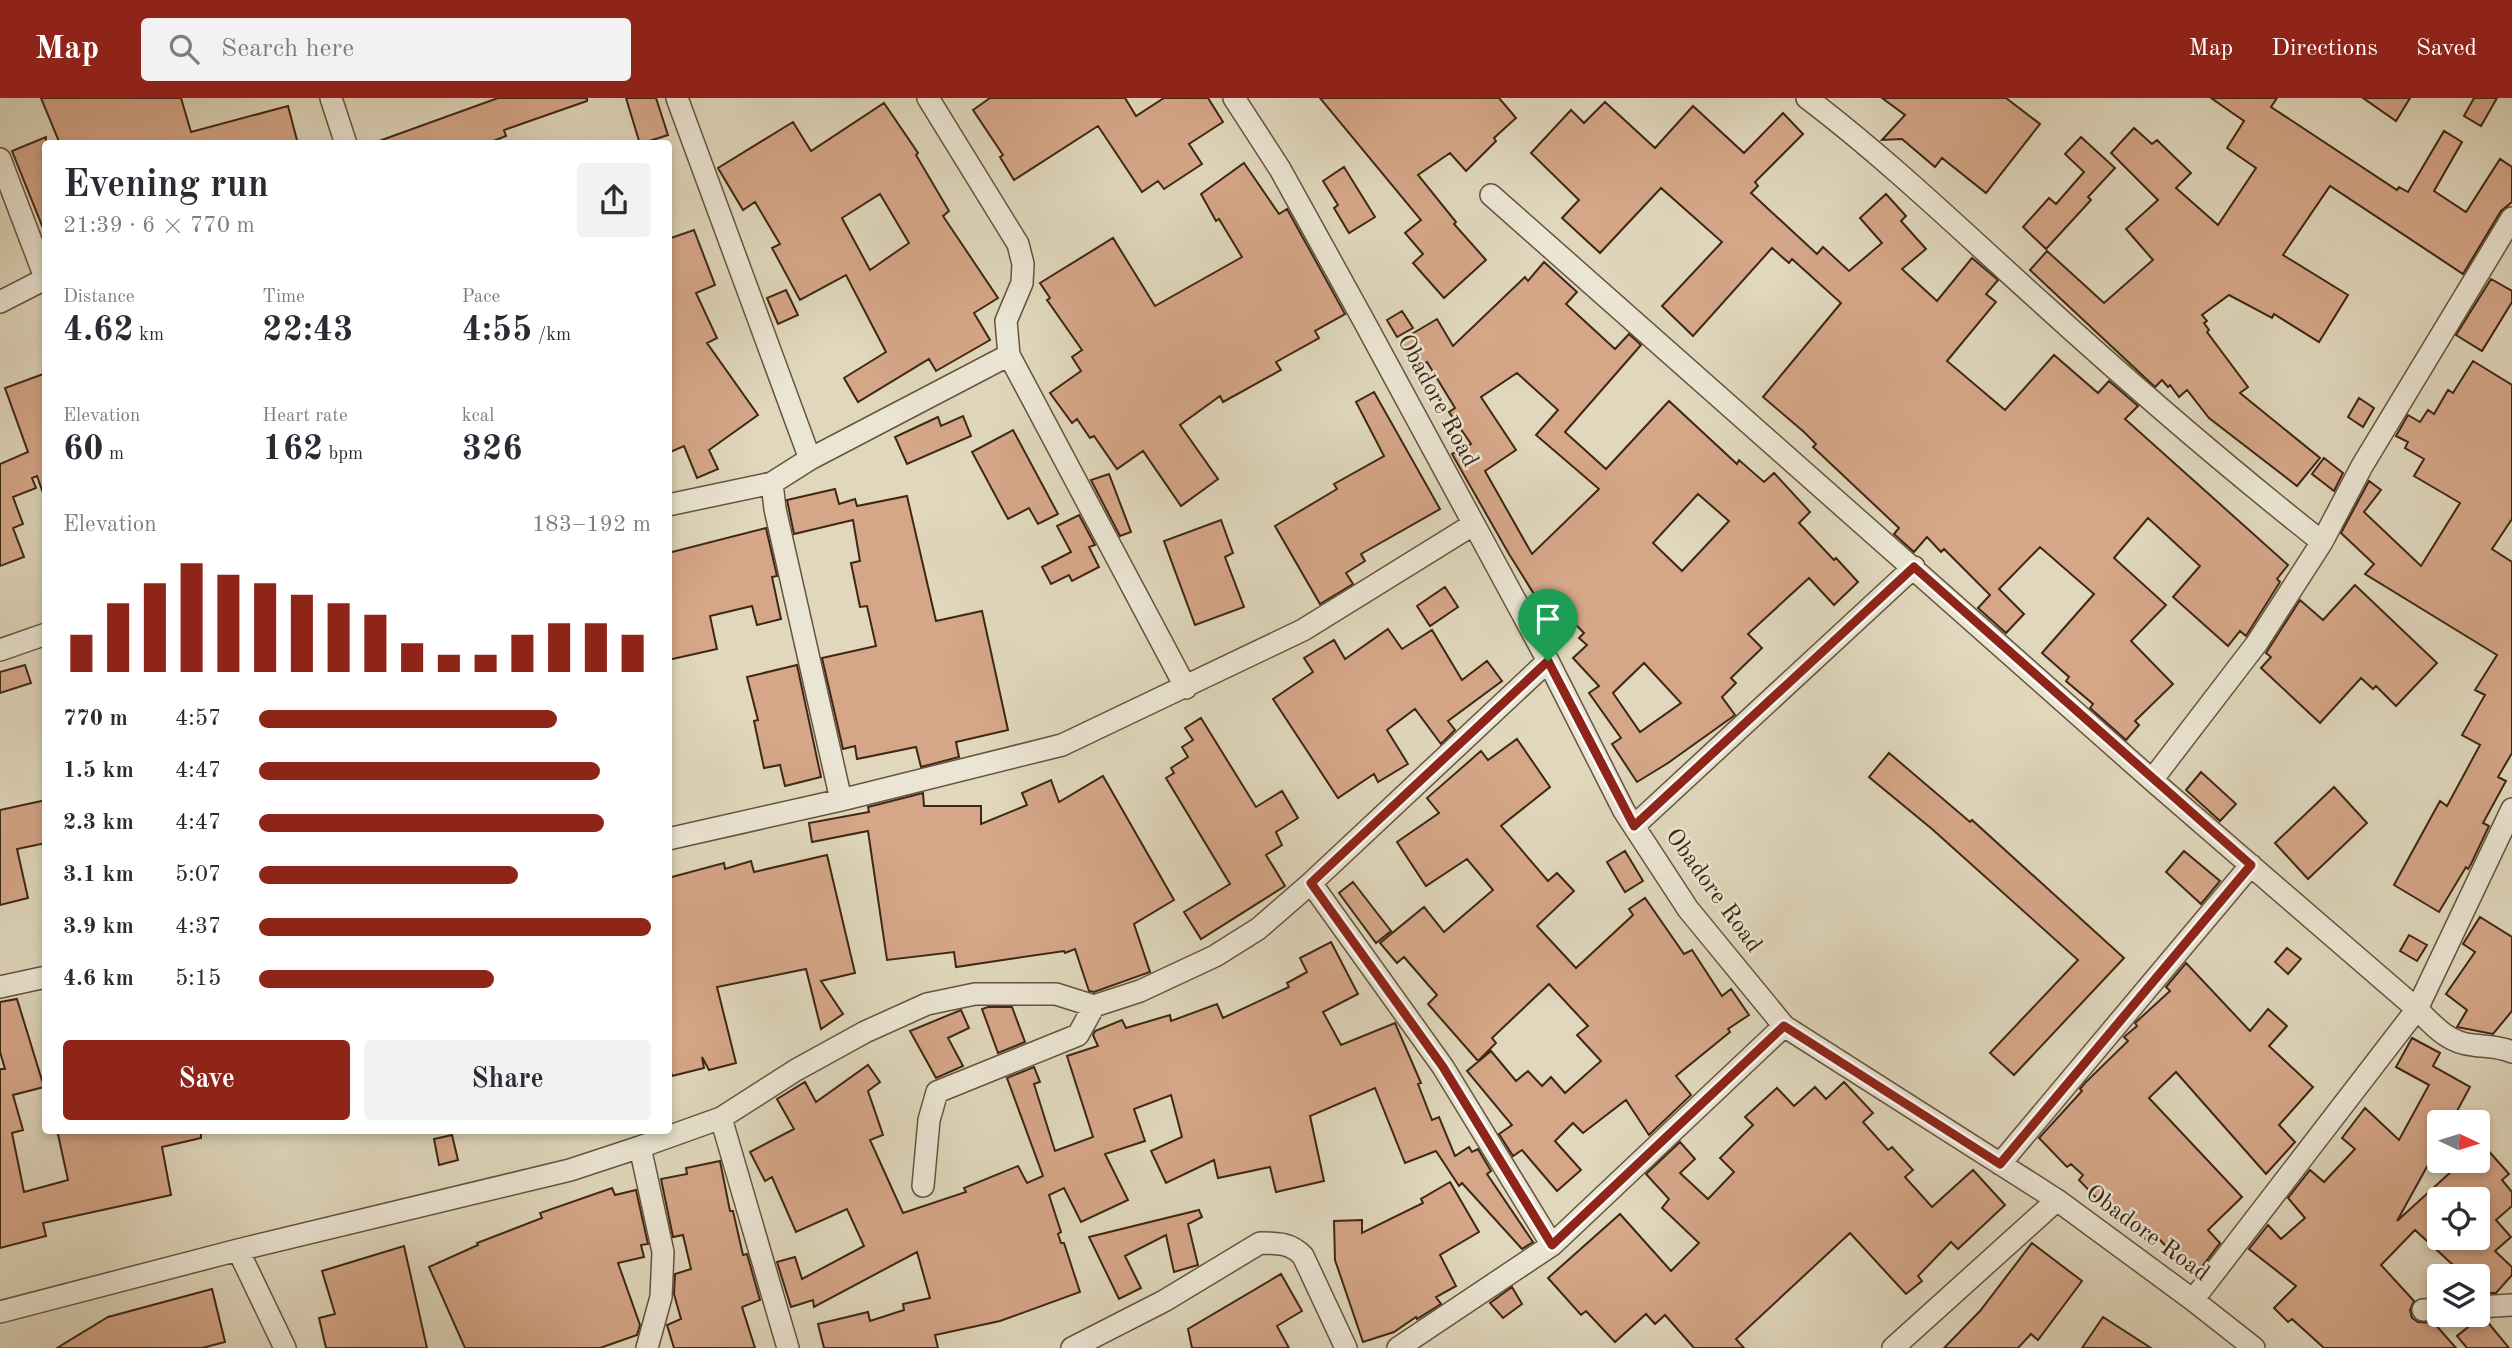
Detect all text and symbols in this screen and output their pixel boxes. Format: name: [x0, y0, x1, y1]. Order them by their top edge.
search box: [141, 18, 631, 81]
icon: search: [165, 30, 203, 68]
text: Map: [35, 33, 99, 66]
text: Search here: [221, 36, 354, 62]
text: Map: [2189, 37, 2233, 61]
text: Directions: [2271, 37, 2378, 61]
text: Saved: [2416, 37, 2477, 61]
button: share: [577, 163, 651, 237]
text: Evening run: [63, 167, 269, 205]
text: 21:39 · 6 × 770 m: [63, 214, 255, 237]
text: Distance: [63, 288, 135, 307]
text: Time: [262, 288, 305, 307]
text: Pace: [462, 288, 500, 307]
text: 4.62: [63, 313, 134, 348]
text: 22:43: [262, 313, 353, 348]
text: 4:55: [462, 313, 532, 348]
text: km: [134, 326, 164, 345]
text: /km: [532, 326, 571, 345]
street label: Obadore Road: [1392, 331, 1482, 471]
text: Elevation: [63, 407, 140, 426]
text: Heart rate: [262, 407, 348, 426]
text: kcal: [462, 407, 494, 426]
text: 60: [63, 432, 104, 467]
text: 162: [262, 432, 323, 467]
text: 326: [462, 432, 523, 467]
text: m: [104, 445, 124, 464]
text: bpm: [323, 445, 363, 464]
text: Elevation: [63, 513, 157, 536]
text: 183–192 m: [532, 513, 651, 536]
pin: [1518, 589, 1578, 661]
icon: arrive: [1529, 600, 1567, 638]
text: 770 m: [63, 707, 128, 730]
text: 4:57: [175, 707, 221, 730]
text: 1.5 km: [63, 759, 134, 782]
text: 4:47: [175, 759, 221, 782]
text: 2.3 km: [63, 811, 134, 834]
text: 4:47: [175, 811, 221, 834]
street label: Obadore Road: [1660, 825, 1766, 957]
text: 3.1 km: [63, 863, 134, 886]
text: 5:07: [175, 863, 221, 886]
text: 3.9 km: [63, 915, 134, 938]
text: 4:37: [175, 915, 221, 938]
text: 4.6 km: [63, 967, 134, 990]
text: 5:15: [175, 967, 221, 990]
button: Save: [63, 1040, 350, 1120]
button: Share: [364, 1040, 651, 1120]
north arrow: [2427, 1110, 2490, 1172]
map controls: [2427, 1110, 2490, 1327]
street label: Obadore Road: [2081, 1181, 2213, 1287]
button: locate: [2427, 1187, 2490, 1250]
button: layers: [2427, 1264, 2490, 1327]

